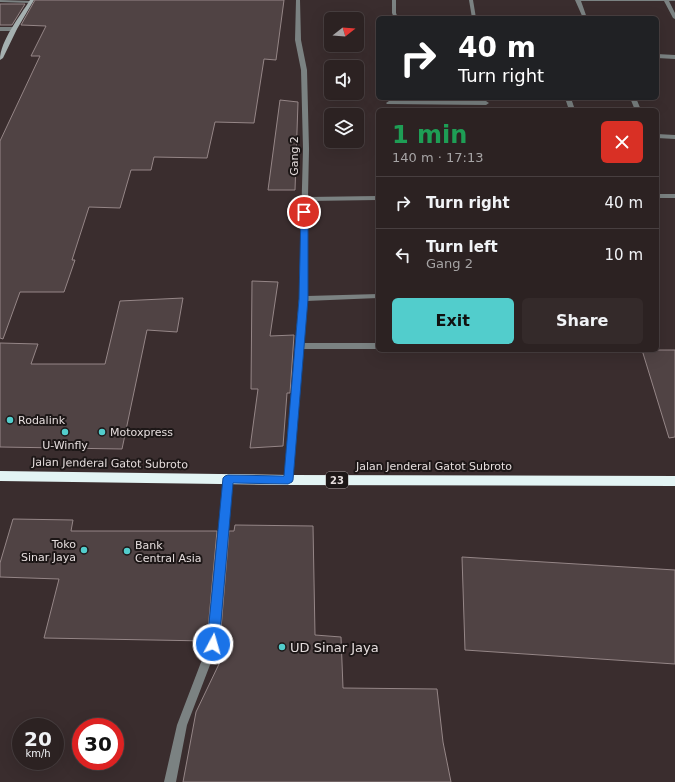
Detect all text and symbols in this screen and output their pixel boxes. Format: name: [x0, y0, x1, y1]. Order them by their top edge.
north arrow: [324, 12, 364, 52]
map controls: [324, 12, 364, 148]
text: 40 m: [458, 31, 536, 64]
icon: right: [392, 32, 444, 84]
button: sound: [324, 60, 364, 100]
text: Turn right: [458, 65, 544, 86]
button: layers: [324, 108, 364, 148]
text: 1 min: [392, 121, 467, 149]
button: close: [601, 121, 643, 163]
street label: Gang 2: [288, 136, 301, 176]
text: 140 m · 17:13: [392, 150, 483, 165]
icon: right: [392, 192, 414, 214]
text: Turn right: [426, 194, 510, 212]
text: 40 m: [605, 194, 643, 212]
pin: [287, 195, 321, 229]
icon: arrive: [293, 201, 315, 223]
text: Turn left: [426, 238, 498, 256]
icon: left: [392, 244, 414, 266]
text: 10 m: [605, 246, 643, 264]
text: Gang 2: [426, 256, 473, 271]
button: Exit: [392, 298, 514, 344]
button: Share: [522, 298, 643, 344]
place label: Rodalink: [18, 414, 66, 427]
marker: Rodalink: [5, 415, 15, 425]
place label: Motoxpress: [110, 426, 173, 439]
marker: U-Winfly: [60, 427, 70, 437]
marker: Motoxpress: [97, 427, 107, 437]
place label: U-Winfly: [42, 439, 88, 452]
street label: Jalan Jenderal Gatot Subroto: [31, 456, 188, 471]
street label: Jalan Jenderal Gatot Subroto: [355, 460, 512, 473]
road number: 23: [326, 472, 348, 488]
place label: Toko Sinar Jaya: [21, 538, 76, 564]
place label: Bank Central Asia: [135, 539, 202, 565]
marker: Toko Sinar Jaya: [79, 545, 89, 555]
marker: Bank Central Asia: [122, 546, 132, 556]
position arrow: [192, 623, 234, 665]
place label: UD Sinar Jaya: [290, 640, 379, 655]
marker: UD Sinar Jaya: [277, 642, 287, 652]
speed limit sign: 30: [72, 718, 124, 770]
text: 20: [24, 727, 52, 751]
text: km/h: [25, 748, 51, 759]

